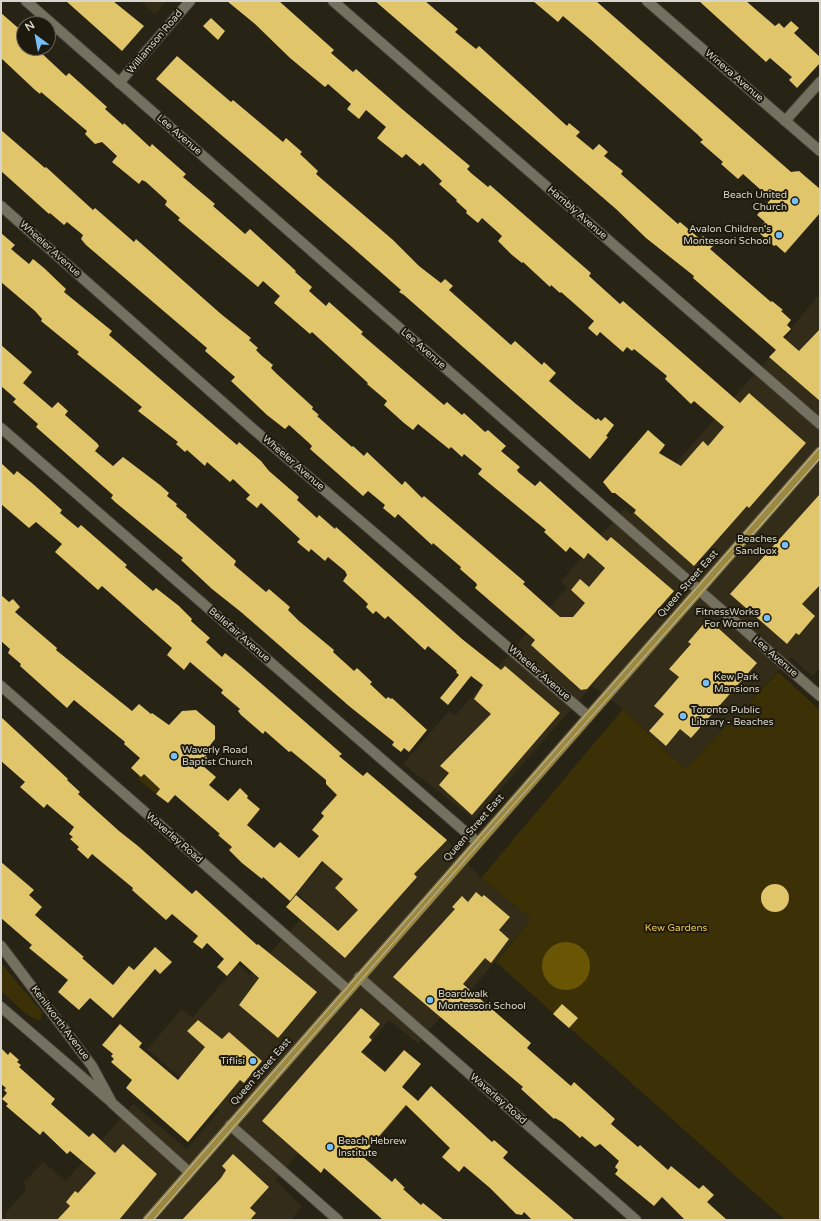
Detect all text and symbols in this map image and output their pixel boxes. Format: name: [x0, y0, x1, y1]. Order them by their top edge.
street label: Williamson Road: [125, 8, 185, 76]
north arrow: [16, 16, 56, 56]
text: N: [23, 18, 37, 34]
street label: Wineva Avenue: [702, 47, 766, 105]
street label: Lee Avenue: [154, 112, 204, 158]
street label: Hambly Avenue: [545, 184, 609, 242]
place label: Beach United Church: [723, 189, 787, 212]
marker: Beach United Church: [790, 196, 800, 206]
street label: Wheeler Avenue: [17, 218, 83, 280]
place label: Avalon Children's Montessori School: [683, 223, 771, 246]
marker: Avalon Children's Montessori School: [774, 230, 784, 240]
street label: Lee Avenue: [398, 326, 448, 372]
street label: Wheeler Avenue: [260, 433, 326, 493]
place label: Beaches Sandbox: [735, 533, 777, 556]
marker: Beaches Sandbox: [780, 540, 790, 550]
street label: Queen Street East: [655, 548, 721, 620]
street label: Bellefair Avenue: [206, 605, 272, 665]
place label: FitnessWorks For Women: [696, 606, 759, 630]
marker: FitnessWorks For Women: [762, 613, 772, 623]
street label: Lee Avenue: [750, 634, 800, 680]
street label: Wheeler Avenue: [506, 643, 572, 703]
place label: Kew Park Mansions: [714, 671, 760, 694]
marker: Kew Park Mansions: [701, 678, 711, 688]
place label: Toronto Public Library - Beaches: [691, 704, 774, 728]
marker: Toronto Public Library - Beaches: [678, 711, 688, 721]
place label: Waverly Road Baptist Church: [182, 744, 252, 768]
marker: Waverly Road Baptist Church: [169, 751, 179, 761]
street label: Queen Street East: [441, 792, 507, 864]
street label: Waverley Road: [143, 810, 205, 866]
park label: Kew Gardens: [645, 922, 707, 934]
street label: Kenilworth Avenue: [28, 984, 92, 1062]
place label: Boardwalk Montessori School: [438, 988, 526, 1012]
marker: Boardwalk Montessori School: [425, 995, 435, 1005]
street label: Queen Street East: [228, 1036, 294, 1108]
place label: Tiflisi: [220, 1055, 245, 1067]
marker: Tiflisi: [248, 1056, 258, 1066]
street label: Waverley Road: [467, 1071, 529, 1127]
place label: Beach Hebrew Institute: [338, 1135, 407, 1158]
marker: Beach Hebrew Institute: [325, 1142, 335, 1152]

